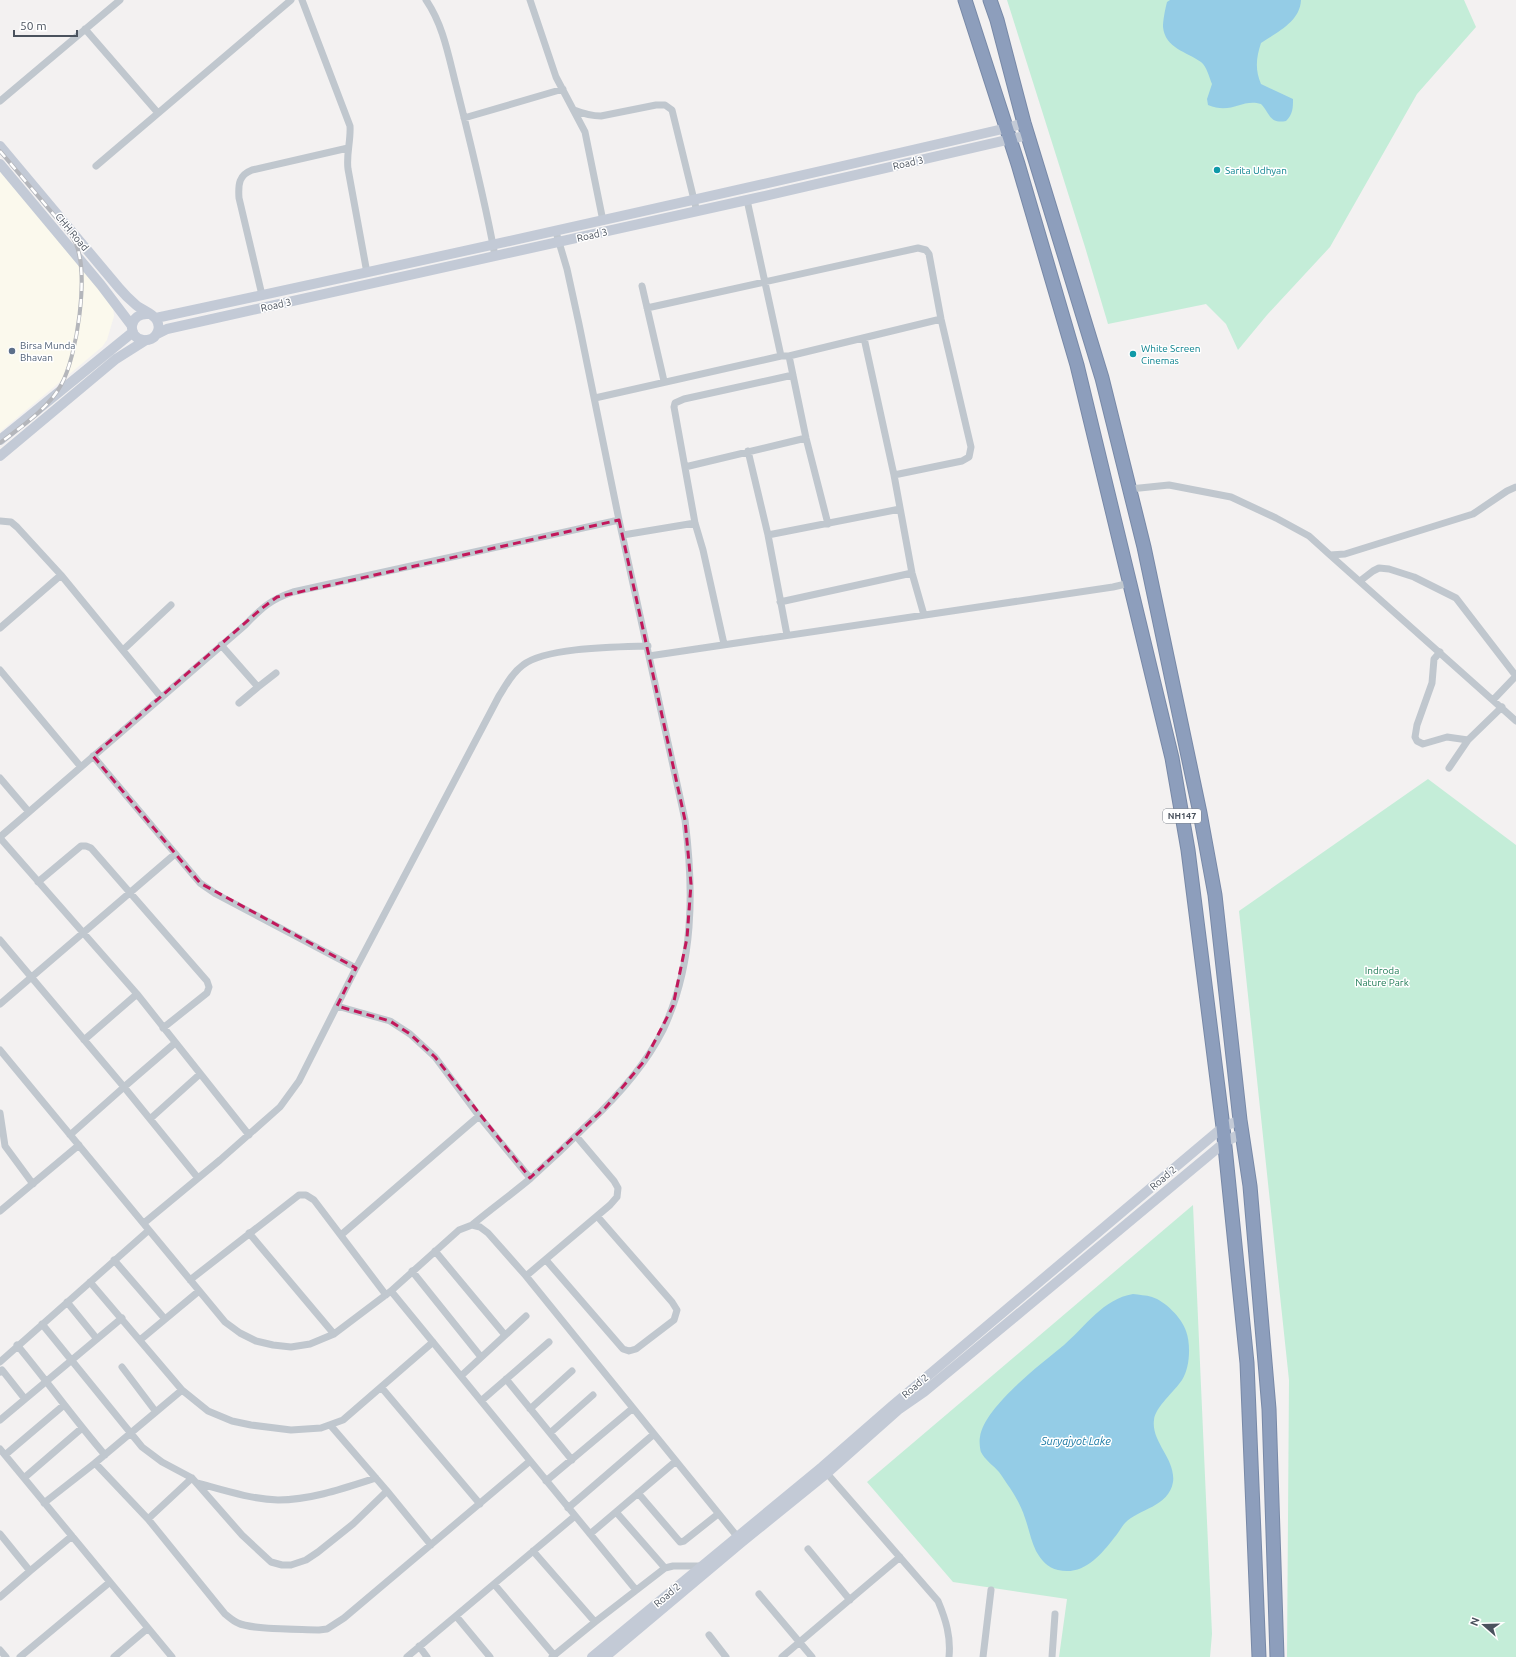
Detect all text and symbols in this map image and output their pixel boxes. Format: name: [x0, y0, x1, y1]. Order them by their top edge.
scale bar: [14, 12, 77, 38]
text: 50 m: [20, 19, 47, 32]
street label: Road 3: [892, 154, 924, 172]
marker: Sarita Udhyan: [1212, 165, 1222, 175]
place label: Sarita Udhyan: [1225, 165, 1287, 176]
street label: CHH Road: [53, 211, 91, 253]
street label: Road 3: [576, 226, 608, 244]
street label: Road 3: [260, 296, 292, 314]
place label: Birsa Munda Bhavan: [20, 340, 75, 363]
place label: White Screen Cinemas: [1141, 343, 1201, 366]
marker: Birsa Munda Bhavan: [7, 346, 17, 356]
marker: White Screen Cinemas: [1128, 349, 1138, 359]
road number: NH147: [1163, 809, 1201, 823]
park label: Indroda Nature Park: [1355, 965, 1409, 988]
street label: Road 2: [1148, 1164, 1178, 1192]
street label: Road 2: [900, 1372, 930, 1400]
water label: Suryajyot Lake: [1040, 1435, 1111, 1447]
street label: Road 2: [652, 1581, 682, 1609]
north arrow: [1464, 1605, 1504, 1645]
text: N: [1468, 1616, 1482, 1627]

